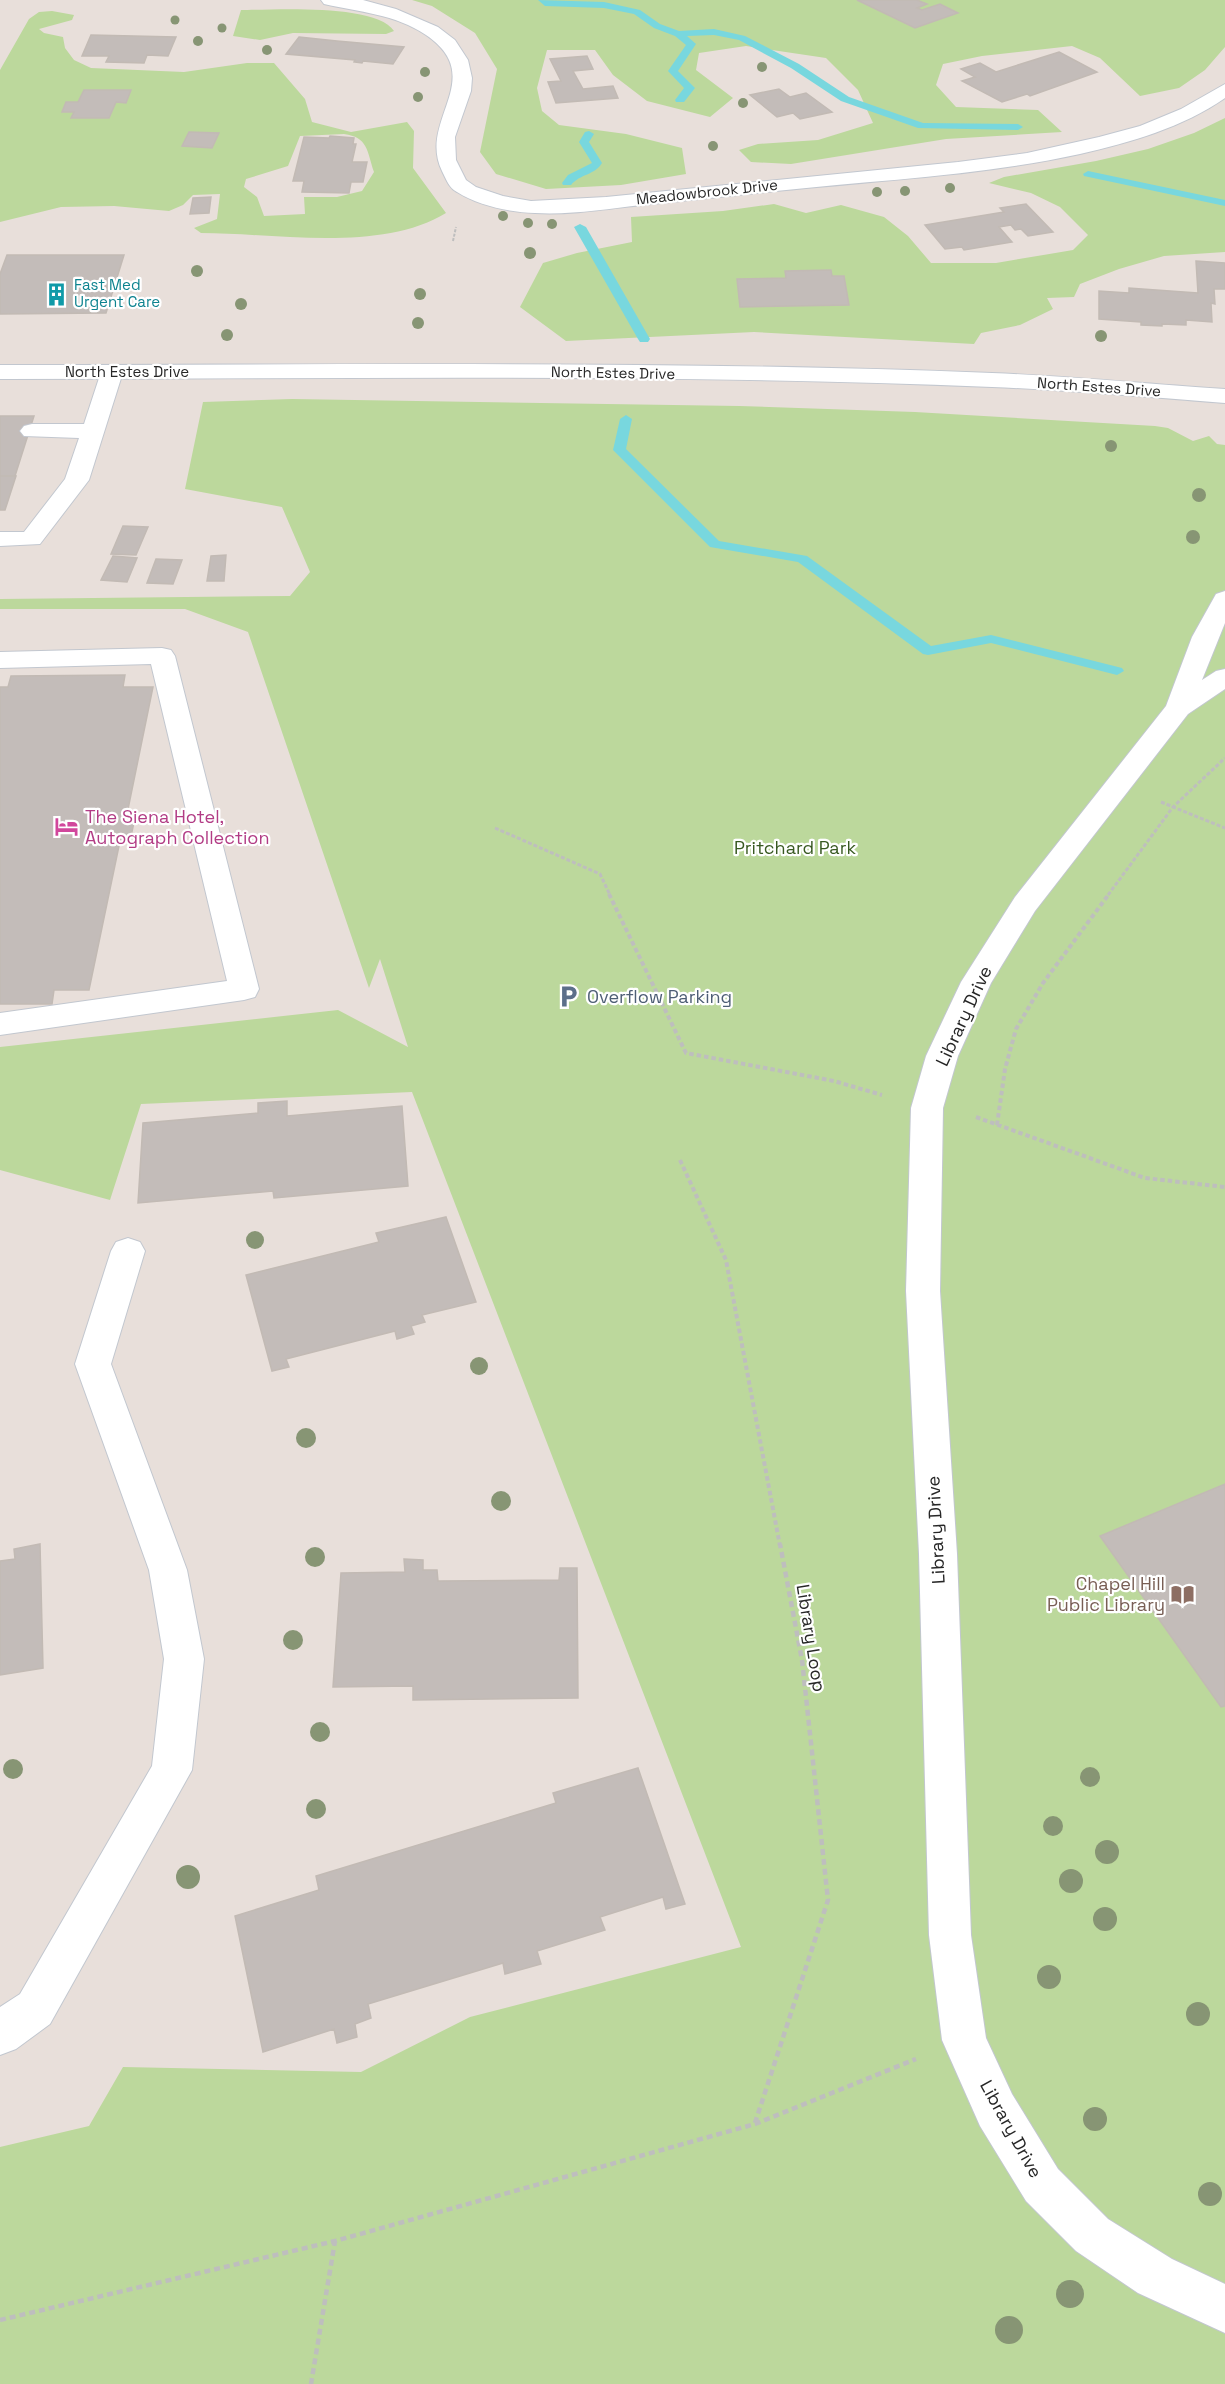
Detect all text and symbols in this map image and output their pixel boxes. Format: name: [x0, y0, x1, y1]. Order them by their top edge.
street label: Meadowbrook Drive: [635, 175, 779, 208]
place label: Fast Med Urgent Care: [74, 275, 160, 311]
building icon: Fast Med Urgent Care: [43, 281, 69, 307]
street label: North Estes Drive: [65, 362, 189, 381]
street label: North Estes Drive: [551, 362, 675, 383]
street label: North Estes Drive: [1036, 373, 1162, 400]
place label: The Siena Hotel, Autograph Collection: [85, 805, 270, 849]
hotel icon: The Siena Hotel, Autograph Collection: [54, 814, 80, 840]
park label: Pritchard Park: [734, 836, 856, 859]
street label: Library Drive: [930, 962, 997, 1070]
parking icon: Overflow Parking: [556, 984, 582, 1010]
place label: Overflow Parking: [587, 985, 732, 1008]
street label: Library Drive: [921, 1475, 950, 1585]
place label: Chapel Hill Public Library: [1047, 1572, 1165, 1616]
library icon: Chapel Hill Public Library: [1170, 1581, 1196, 1607]
street label: Library Loop: [792, 1582, 831, 1693]
street label: Library Drive: [975, 2076, 1048, 2182]

